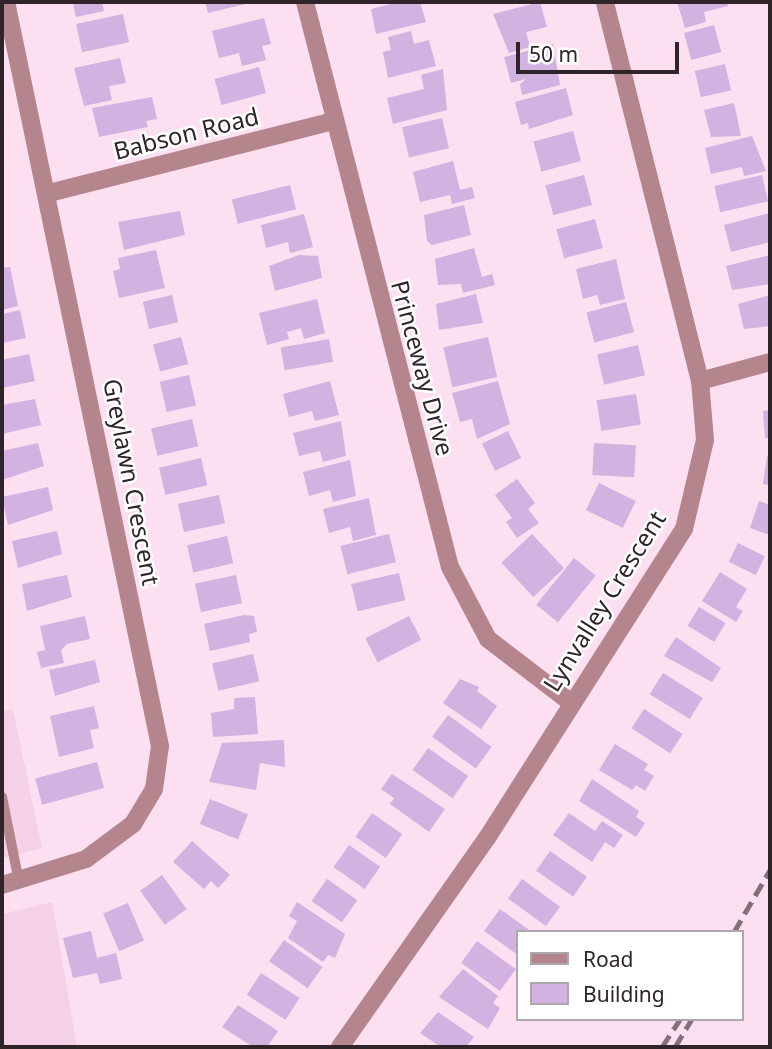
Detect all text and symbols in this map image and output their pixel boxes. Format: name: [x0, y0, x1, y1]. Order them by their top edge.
scale bar: [520, 28, 683, 72]
text: 50 m: [529, 40, 578, 68]
street label: Babson Road: [110, 101, 262, 165]
street label: Princeway Drive: [386, 277, 460, 459]
street label: Greylawn Crescent: [98, 376, 166, 588]
street label: Lynvalley Crescent: [537, 505, 671, 697]
legend: [516, 930, 744, 1021]
text: Road: [583, 945, 633, 973]
text: Building: [583, 980, 665, 1008]

